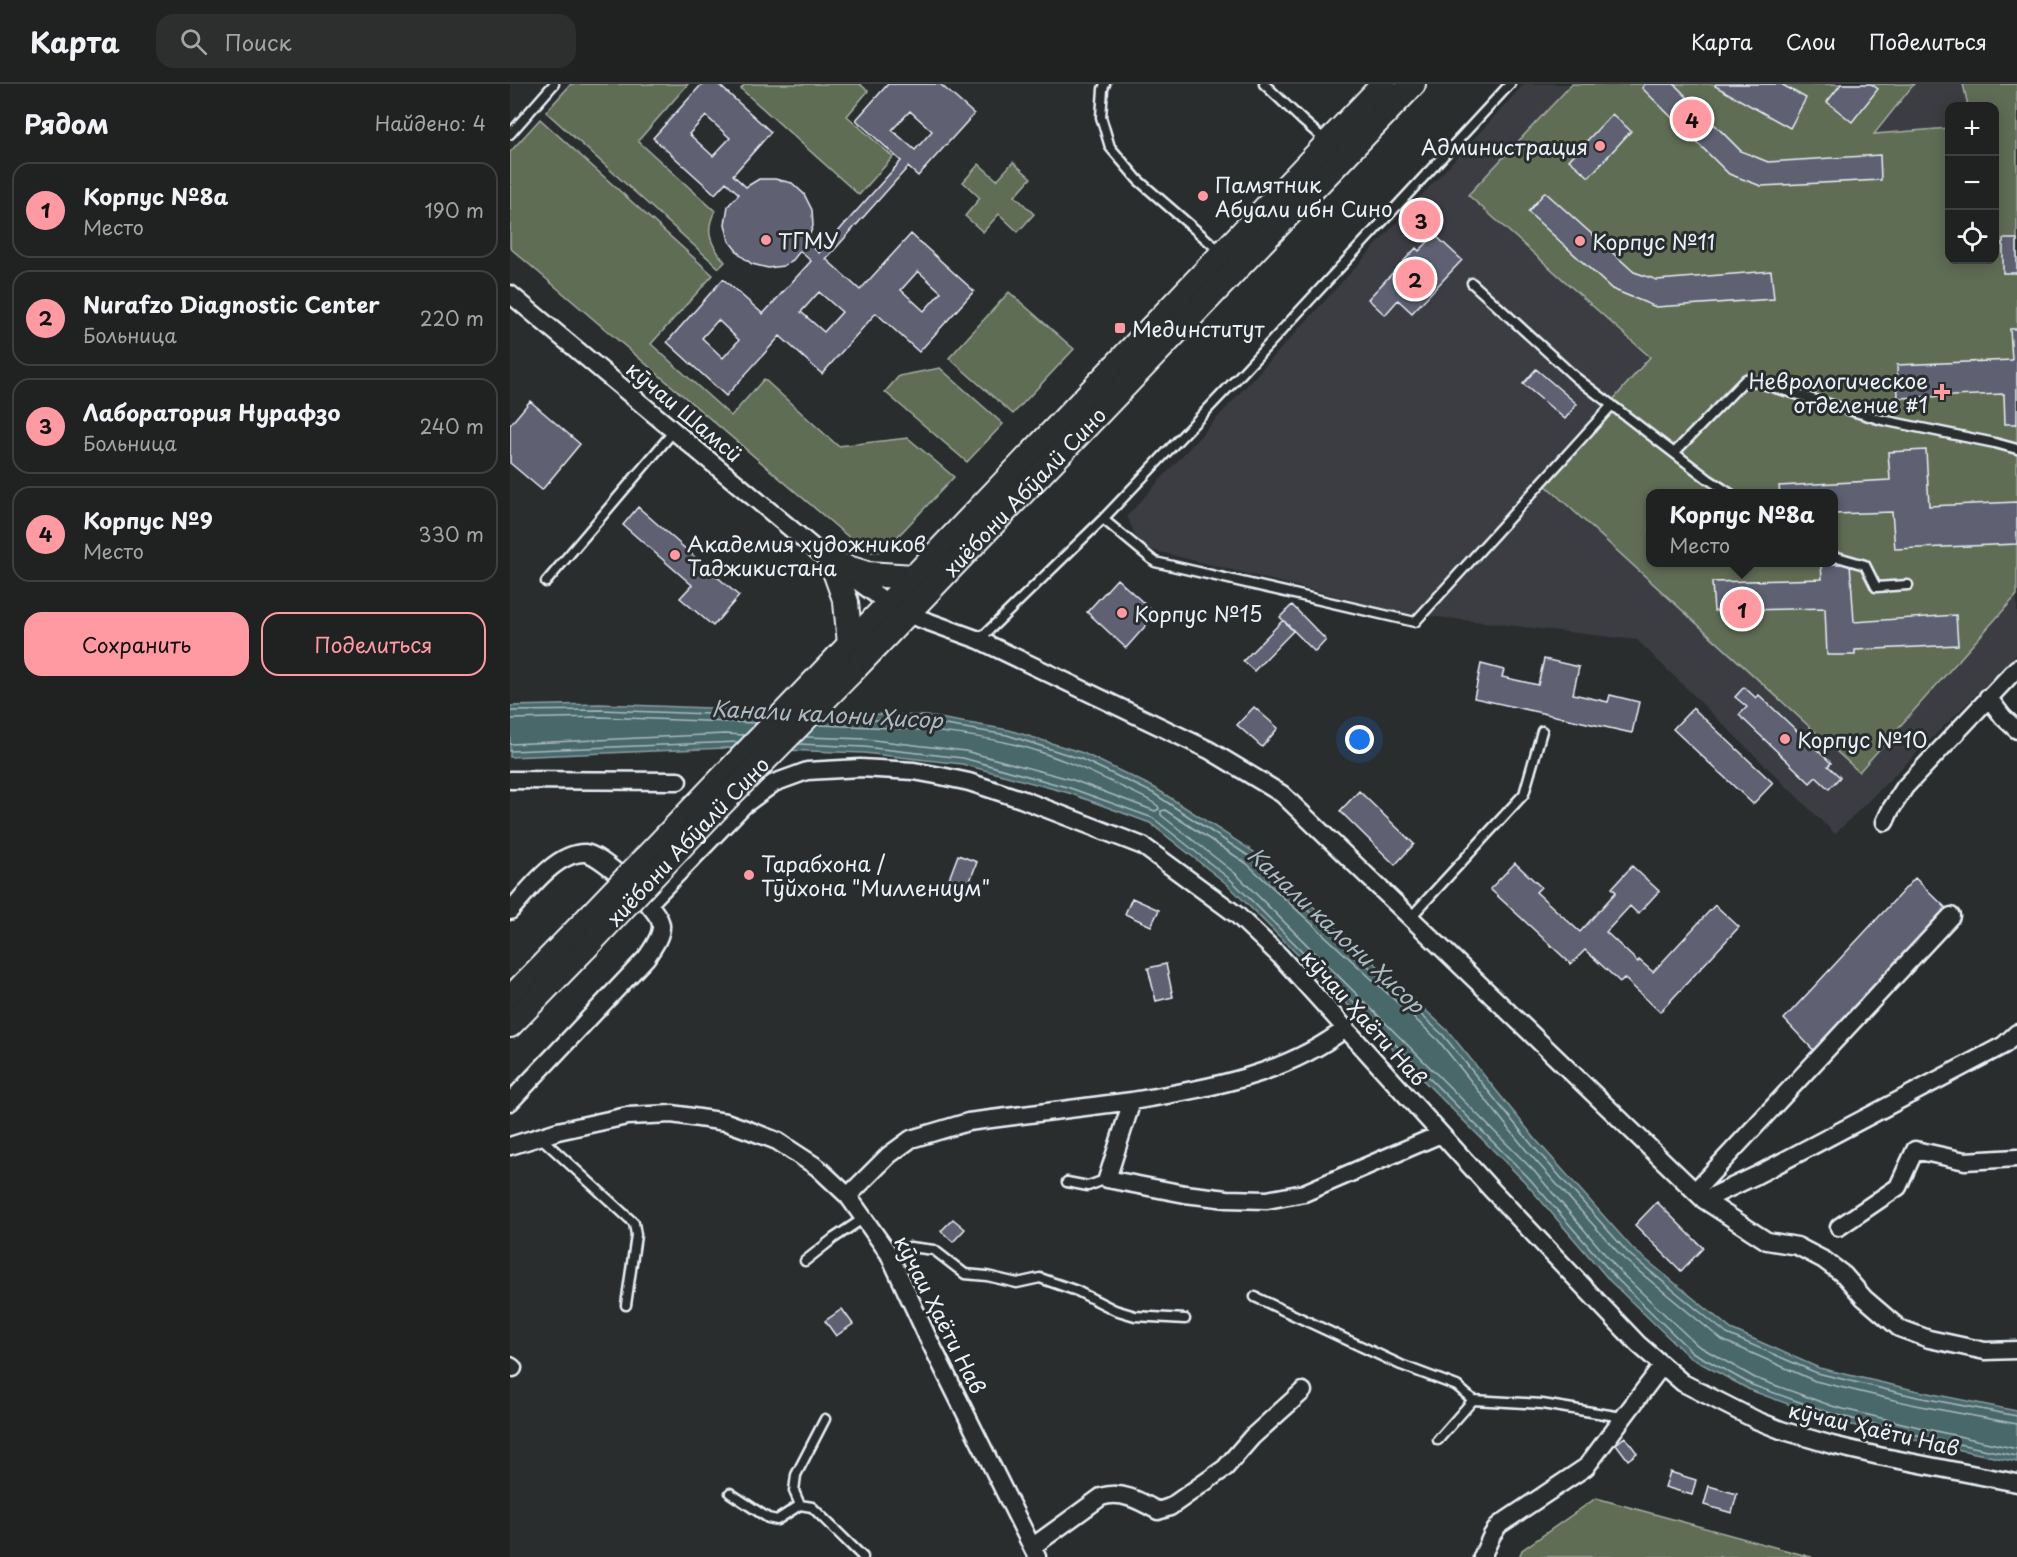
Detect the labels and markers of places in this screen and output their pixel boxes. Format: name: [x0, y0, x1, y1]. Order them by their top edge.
pin: 4: [1672, 96, 1712, 141]
place label: Администрация: [1421, 130, 1588, 162]
marker: Администрация: [1593, 139, 1607, 153]
place label: Памятник Абуали ибн Сино: [1215, 168, 1393, 224]
marker: Памятник Абуали ибн Сино: [1196, 189, 1210, 203]
pin: 3: [1402, 198, 1440, 242]
place label: ТГМУ: [778, 224, 838, 256]
place label: Корпус №11: [1592, 225, 1715, 257]
marker: ТГМУ: [759, 233, 773, 247]
marker: Корпус №11: [1573, 234, 1587, 248]
pin: 2: [1396, 256, 1434, 302]
place label: Мединститут: [1132, 312, 1265, 344]
marker: Мединститут: [1113, 321, 1127, 335]
place label: Неврологическое отделение #1: [1748, 364, 1928, 420]
marker: Неврологическое отделение #1: [1933, 383, 1951, 401]
place label: Академия художников Таджикистана: [687, 527, 926, 583]
marker: Академия художников Таджикистана: [668, 548, 682, 562]
pin: 1: [1722, 586, 1762, 632]
place label: Корпус №15: [1134, 597, 1262, 629]
marker: Корпус №15: [1115, 606, 1129, 620]
place label: Корпус №10: [1797, 723, 1927, 755]
marker: Корпус №10: [1778, 732, 1792, 746]
place label: Тарабхона / Тӯйхона "Миллениум": [761, 847, 990, 903]
marker: Тарабхона / Тӯйхона "Миллениум": [742, 868, 756, 882]

